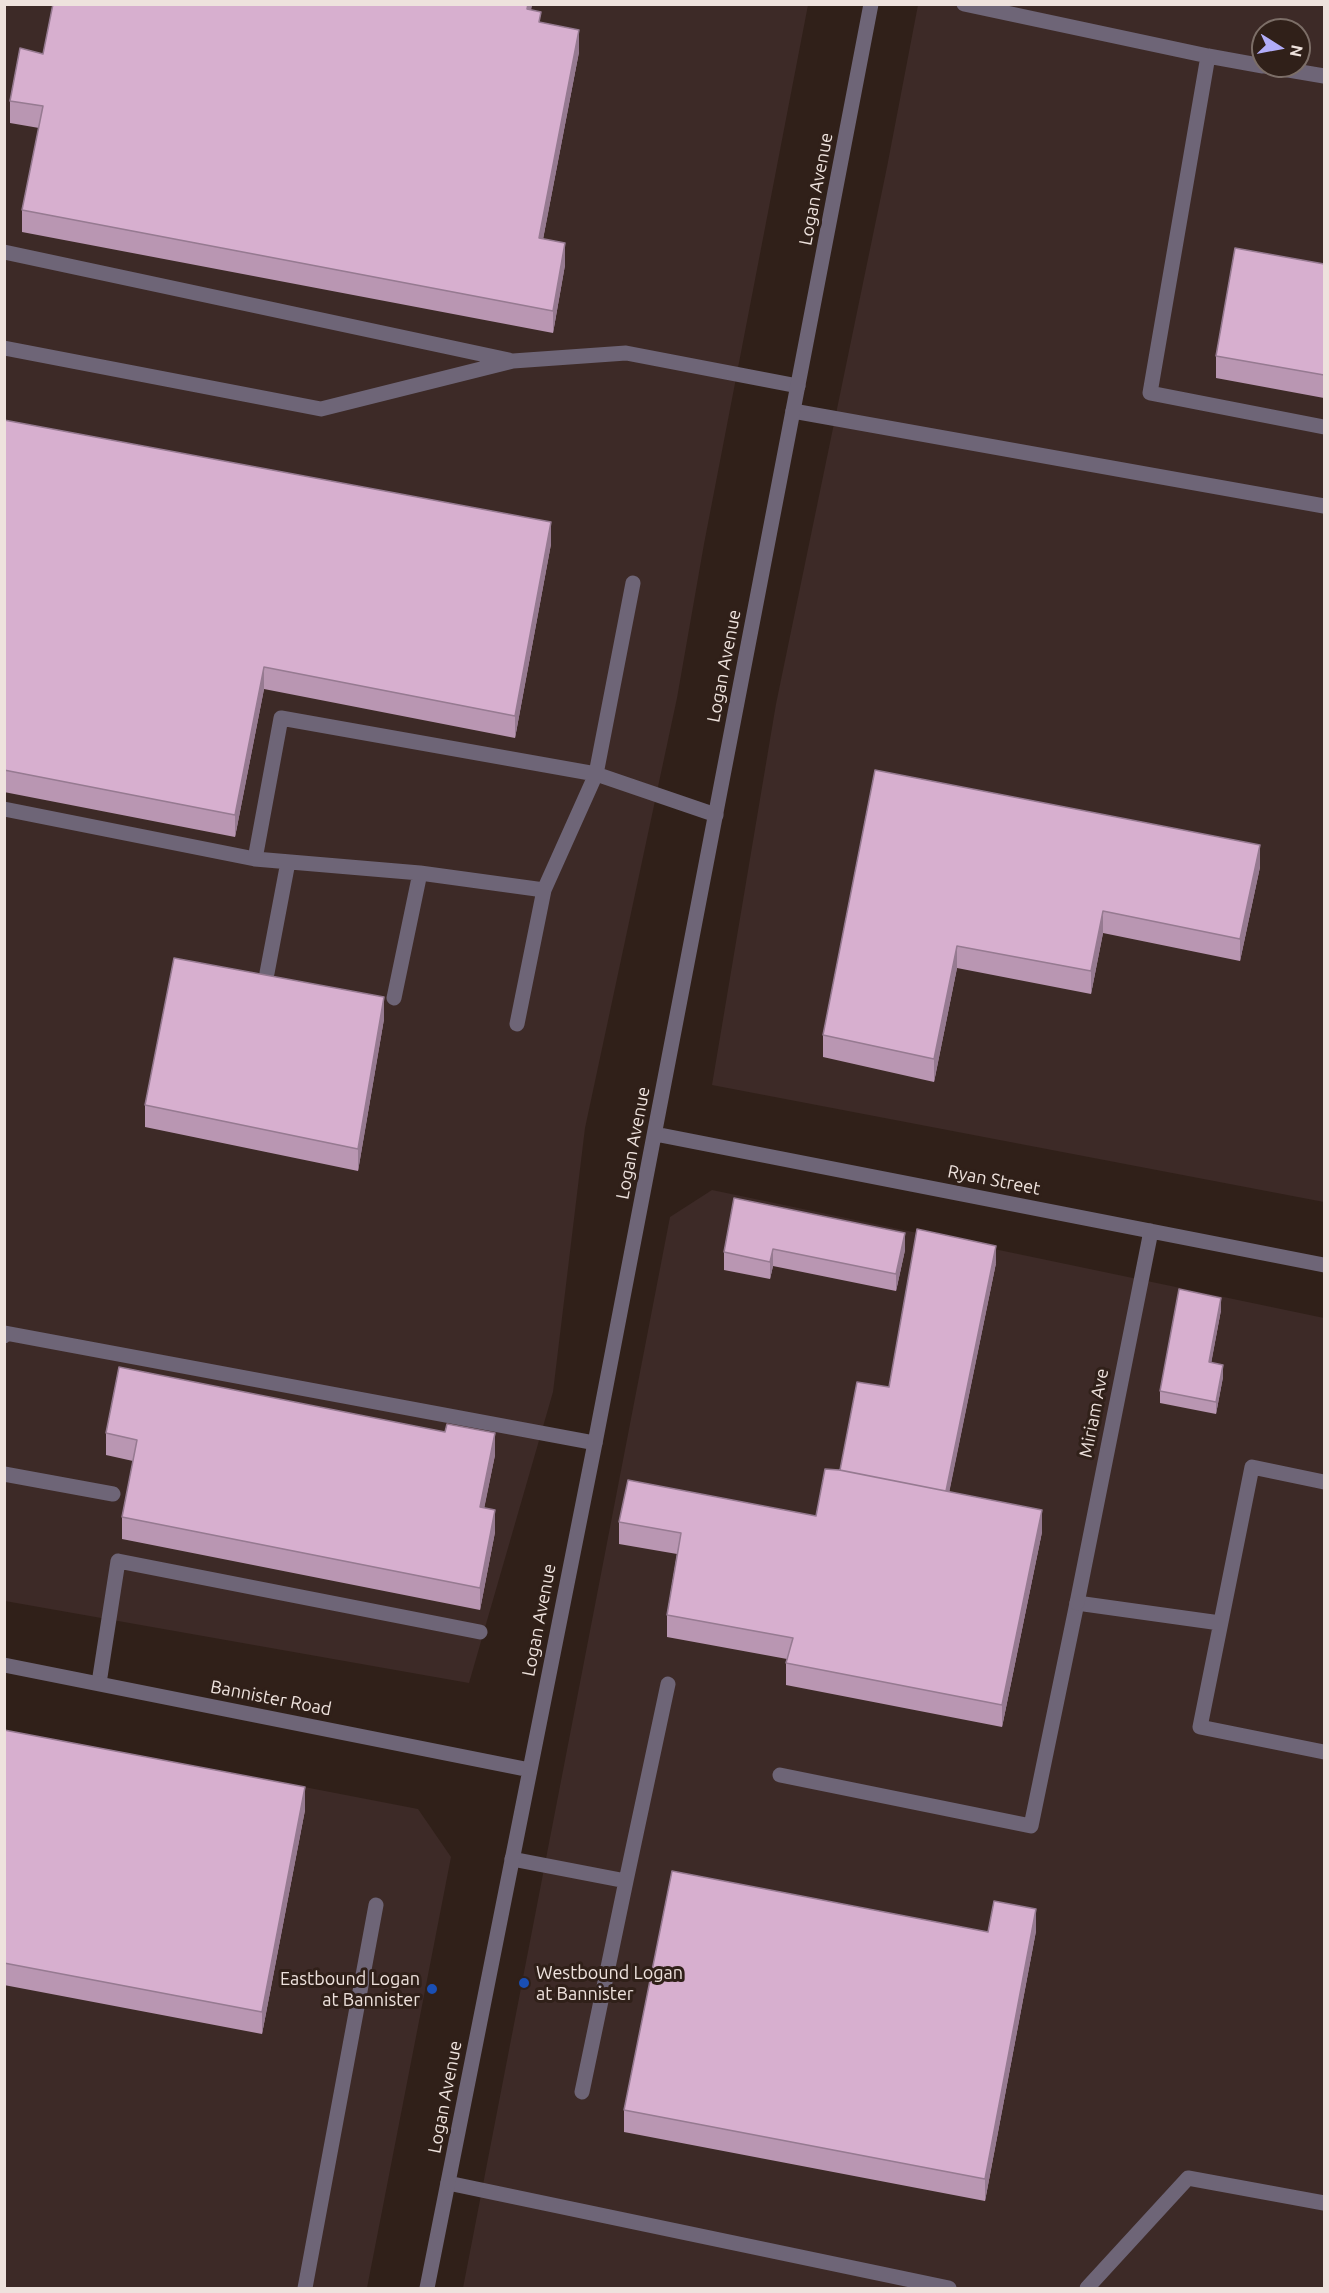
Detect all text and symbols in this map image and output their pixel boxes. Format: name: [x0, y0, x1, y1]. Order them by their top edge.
north arrow: [1251, 18, 1311, 78]
text: N: [1287, 43, 1307, 59]
street label: Logan Avenue: [794, 131, 838, 247]
street label: Logan Avenue: [702, 608, 746, 724]
street label: Logan Avenue: [611, 1085, 655, 1201]
street label: Ryan Street: [946, 1160, 1042, 1200]
street label: Miriam Ave: [1075, 1367, 1113, 1459]
street label: Logan Avenue: [517, 1562, 561, 1678]
street label: Bannister Road: [209, 1676, 333, 1720]
place label: Westbound Logan at Bannister: [536, 1962, 683, 2004]
place label: Eastbound Logan at Bannister: [280, 1968, 420, 2010]
marker: Westbound Logan at Bannister: [517, 1976, 531, 1990]
marker: Eastbound Logan at Bannister: [425, 1982, 439, 1996]
street label: Logan Avenue: [423, 2039, 467, 2155]

